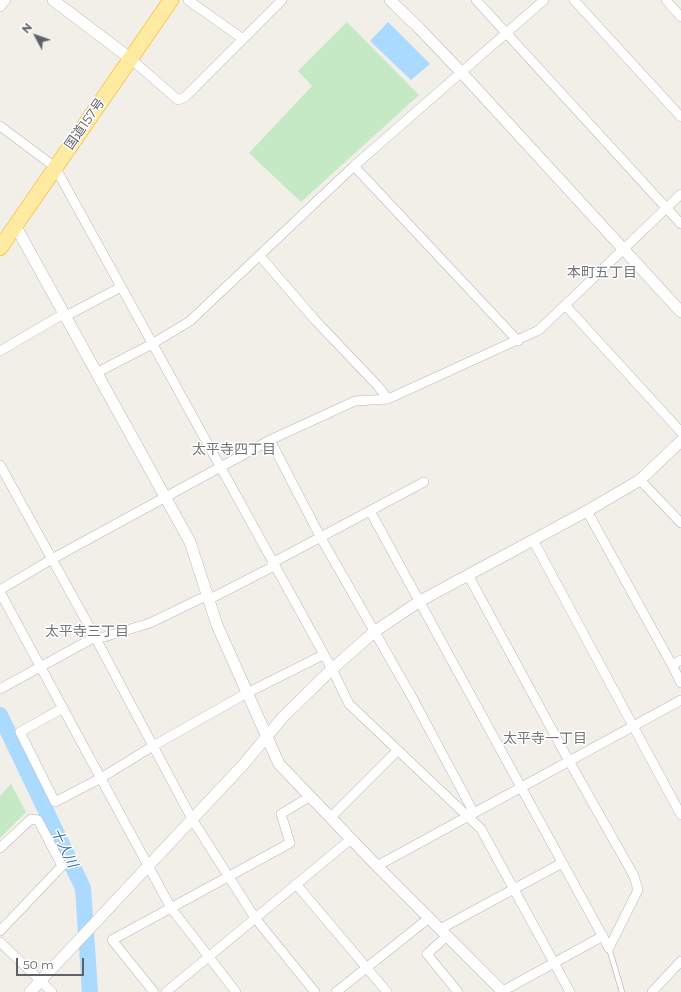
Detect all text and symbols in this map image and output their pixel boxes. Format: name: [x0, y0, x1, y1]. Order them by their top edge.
north arrow: [16, 16, 56, 56]
text: N: [19, 20, 35, 36]
street label: 国道157号: [62, 96, 108, 152]
district label: 本町五丁目: [567, 265, 637, 281]
district label: 太平寺四丁目: [192, 442, 276, 458]
district label: 太平寺三丁目: [45, 624, 129, 640]
district label: 太平寺一丁目: [503, 731, 587, 747]
water label: 十人川: [47, 825, 81, 871]
scale bar: [18, 950, 86, 976]
text: 50 m: [23, 957, 54, 972]

